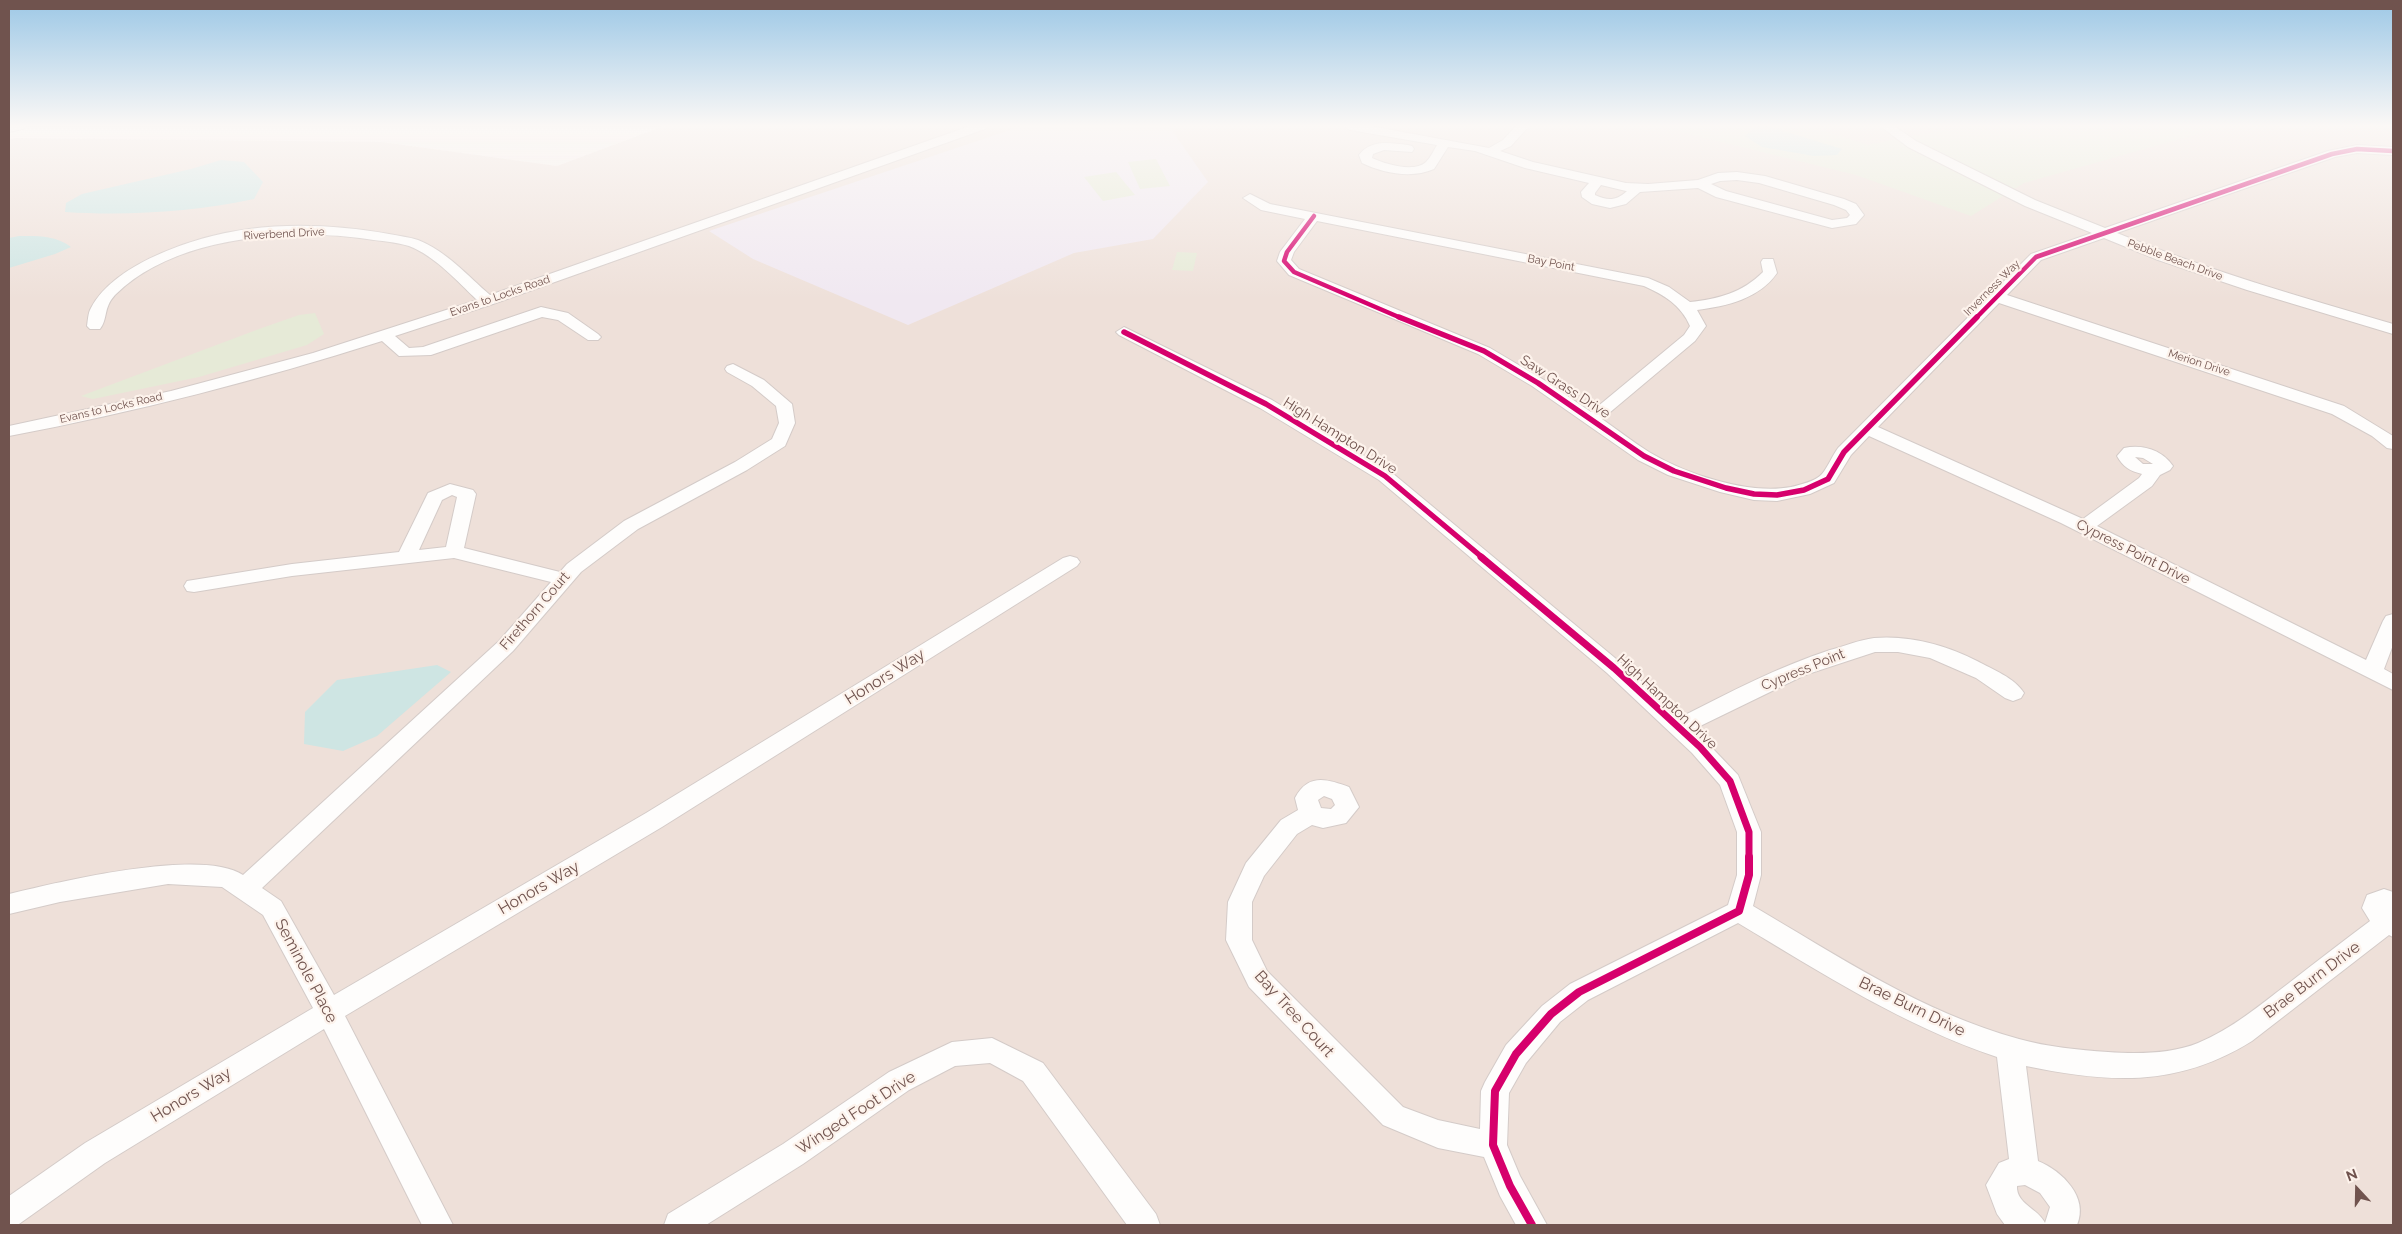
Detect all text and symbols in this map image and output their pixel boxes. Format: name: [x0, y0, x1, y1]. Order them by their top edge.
street label: Riverbend Drive: [243, 225, 325, 243]
street label: Pebble Beach Drive: [2126, 237, 2224, 283]
street label: Bay Point: [1526, 252, 1576, 274]
street label: Inverness Way: [1961, 257, 2023, 319]
street label: Evans to Locks Road: [448, 273, 552, 319]
street label: Merion Drive: [2166, 347, 2232, 379]
street label: Saw Grass Drive: [1517, 352, 1613, 422]
street label: Evans to Locks Road: [58, 390, 164, 426]
street label: High Hampton Drive: [1280, 394, 1400, 478]
street label: Cypress Point Drive: [2073, 516, 2193, 588]
street label: Firethorn Court: [497, 569, 573, 653]
street label: Honors Way: [842, 645, 928, 709]
street label: Cypress Point: [1759, 646, 1847, 694]
street label: High Hampton Drive: [1613, 651, 1721, 753]
street label: Honors Way: [495, 857, 583, 919]
street label: Seminole Place: [271, 916, 341, 1026]
street label: Brae Burn Drive: [2260, 937, 2364, 1023]
street label: Bay Tree Court: [1250, 967, 1338, 1061]
street label: Brae Burn Drive: [1856, 973, 1968, 1041]
street label: Honors Way: [147, 1063, 235, 1127]
street label: Winged Foot Drive: [793, 1067, 919, 1159]
north arrow: [2332, 1164, 2382, 1214]
text: N: [2344, 1166, 2359, 1184]

